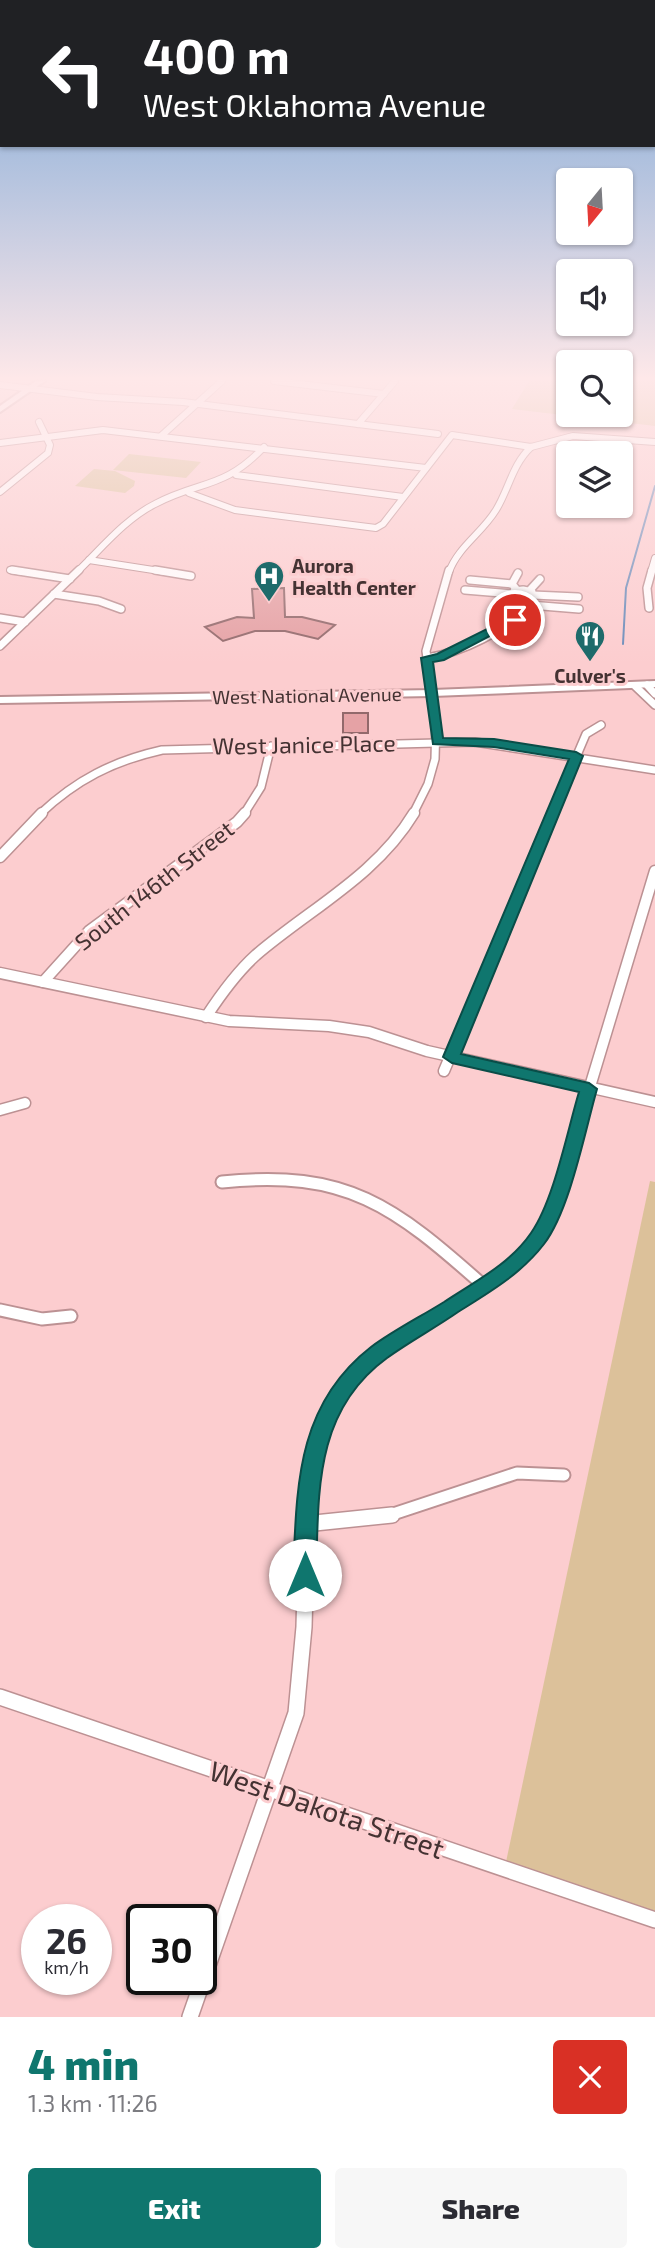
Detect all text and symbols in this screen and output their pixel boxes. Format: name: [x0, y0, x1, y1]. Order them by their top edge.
text: 400 m: [143, 25, 290, 84]
icon: left: [28, 28, 119, 119]
text: West Oklahoma Avenue: [143, 85, 486, 123]
north arrow: [556, 168, 634, 245]
map controls: [556, 168, 633, 518]
button: sound: [556, 259, 633, 336]
button: search: [556, 350, 633, 427]
button: layers: [556, 441, 633, 518]
place label: Aurora Health Center: [292, 554, 416, 599]
hospital icon: Aurora Health Center: [252, 559, 286, 603]
pin: [485, 590, 545, 650]
icon: arrive: [496, 601, 534, 639]
restaurant icon: Culver's: [573, 619, 607, 663]
place label: Culver's: [554, 664, 626, 687]
street label: West National Avenue: [212, 682, 402, 708]
street label: West Janice Place: [212, 728, 396, 760]
street label: South 146th Street: [69, 814, 239, 956]
position arrow: [268, 1538, 342, 1612]
street label: West Dakota Street: [205, 1753, 449, 1865]
speed limit sign: 30: [126, 1904, 217, 1995]
text: 26: [46, 1919, 87, 1961]
text: km/h: [44, 1956, 89, 1978]
text: 4 min: [28, 2038, 139, 2088]
button: close: [553, 2040, 627, 2114]
text: 1.3 km · 11:26: [28, 2089, 158, 2117]
button: Exit: [28, 2168, 321, 2248]
button: Share: [335, 2168, 627, 2248]

